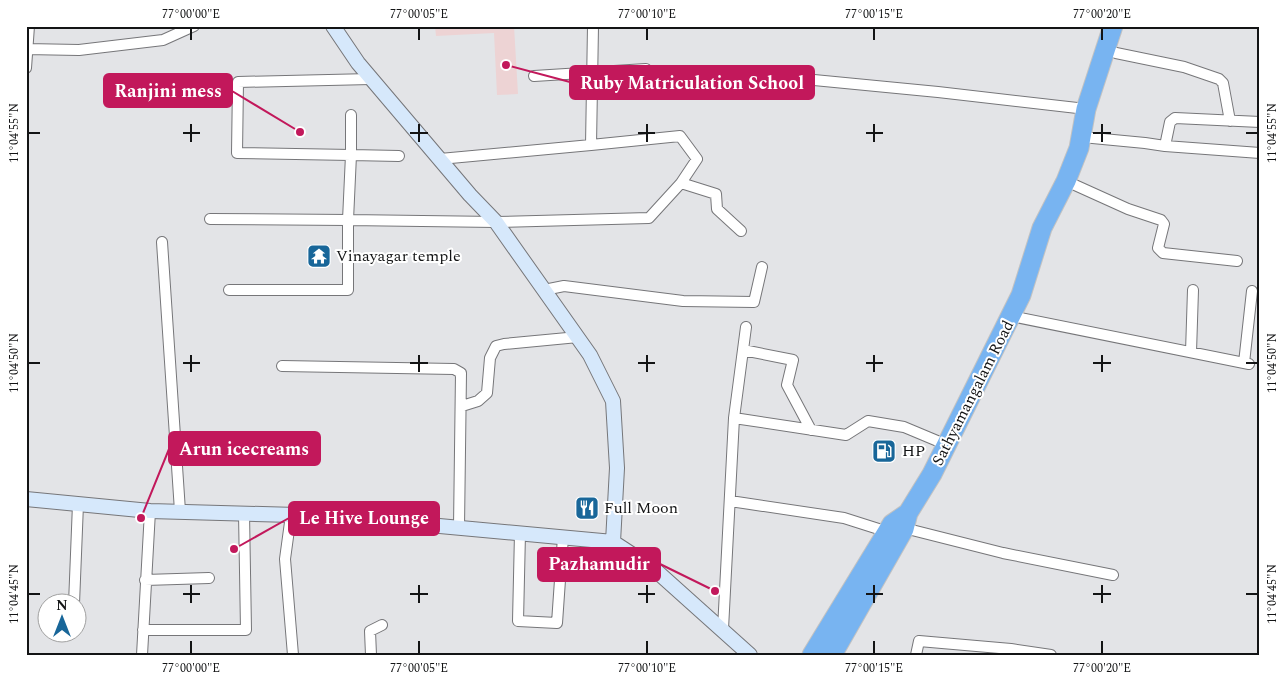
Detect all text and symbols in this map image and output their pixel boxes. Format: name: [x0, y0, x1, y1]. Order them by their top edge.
text: 77°00'00"E: [162, 5, 220, 24]
text: 77°00'05"E: [390, 5, 448, 24]
text: 77°00'10"E: [618, 5, 676, 24]
text: 77°00'15"E: [845, 5, 903, 24]
text: 77°00'20"E: [1073, 5, 1131, 24]
callout: Ruby Matriculation School: [570, 66, 814, 99]
text: Ruby Matriculation School: [580, 70, 804, 97]
callout: Ranjini mess: [104, 74, 232, 107]
text: Ranjini mess: [114, 78, 222, 105]
text: 11°04'55"N: [5, 103, 24, 163]
text: 11°04'55"N: [1263, 103, 1282, 163]
temple icon: Vinayagar temple: [306, 243, 332, 269]
place label: Vinayagar temple: [336, 244, 461, 268]
street label: Sathyamangalam Road: [926, 316, 1020, 470]
text: 11°04'50"N: [5, 333, 24, 393]
text: 11°04'50"N: [1263, 333, 1282, 393]
callout: Arun icecreams: [169, 432, 320, 465]
text: Arun icecreams: [179, 436, 309, 463]
fuel station icon: HP: [871, 438, 897, 464]
place label: HP: [902, 439, 925, 463]
restaurant icon: Full Moon: [574, 495, 600, 521]
place label: Full Moon: [604, 496, 678, 520]
callout: Le Hive Lounge: [289, 502, 439, 535]
text: Le Hive Lounge: [299, 505, 429, 532]
callout: Pazhamudir: [538, 548, 660, 581]
text: Pazhamudir: [548, 551, 650, 578]
text: 11°04'45"N: [5, 564, 24, 624]
text: 11°04'45"N: [1263, 564, 1282, 624]
north arrow: [38, 594, 88, 644]
text: N: [56, 595, 68, 616]
text: 77°00'00"E: [162, 659, 220, 678]
text: 77°00'05"E: [390, 659, 448, 678]
text: 77°00'10"E: [618, 659, 676, 678]
text: 77°00'15"E: [845, 659, 903, 678]
text: 77°00'20"E: [1073, 659, 1131, 678]

